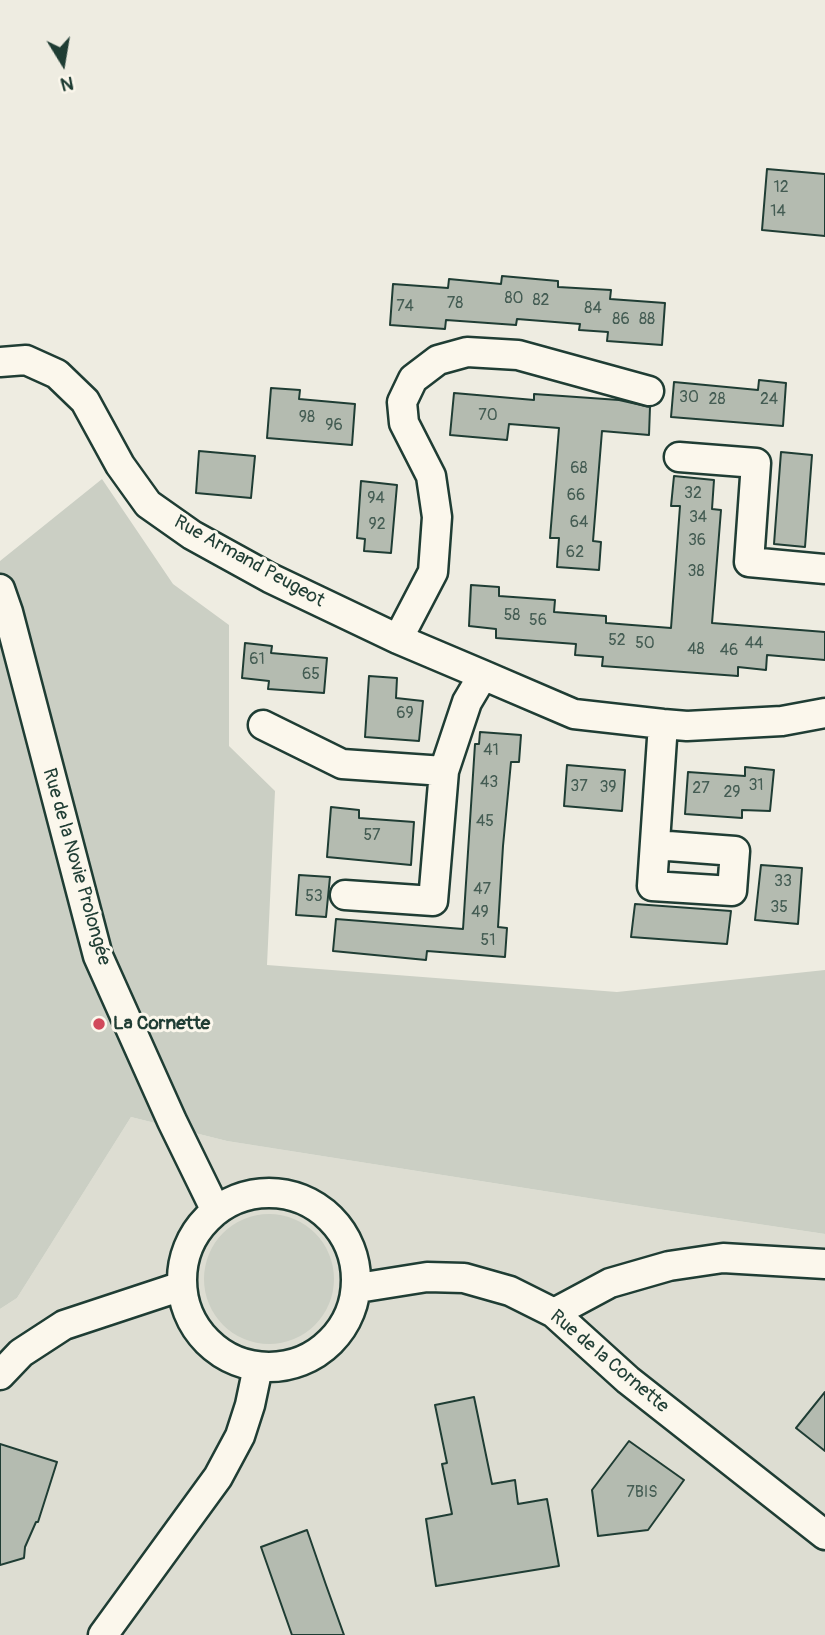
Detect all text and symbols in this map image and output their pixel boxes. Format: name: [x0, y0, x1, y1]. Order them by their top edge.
north arrow: [28, 28, 98, 98]
text: N: [58, 71, 76, 97]
house number: 12: [773, 178, 789, 198]
house number: 14: [770, 202, 786, 222]
house number: 80: [505, 289, 523, 309]
house number: 82: [532, 291, 550, 311]
house number: 78: [447, 294, 463, 314]
house number: 74: [396, 297, 414, 317]
house number: 84: [584, 299, 602, 319]
house number: 86: [612, 310, 630, 330]
house number: 88: [639, 310, 655, 330]
house number: 30: [679, 388, 699, 408]
house number: 28: [708, 390, 726, 410]
house number: 24: [760, 390, 778, 410]
house number: 70: [478, 406, 498, 426]
house number: 98: [299, 408, 315, 428]
house number: 96: [325, 416, 343, 436]
house number: 68: [570, 459, 588, 479]
house number: 32: [684, 484, 702, 504]
house number: 66: [567, 486, 585, 506]
house number: 94: [367, 489, 385, 509]
house number: 34: [689, 508, 707, 528]
street label: Rue Armand Peugeot: [170, 511, 328, 613]
house number: 64: [570, 513, 588, 533]
house number: 92: [368, 515, 386, 535]
house number: 36: [688, 531, 706, 551]
house number: 62: [566, 543, 584, 563]
house number: 38: [688, 562, 704, 582]
house number: 58: [504, 606, 520, 626]
house number: 56: [529, 611, 547, 631]
house number: 52: [608, 631, 626, 651]
house number: 50: [635, 634, 655, 654]
house number: 44: [745, 634, 763, 654]
house number: 48: [687, 640, 705, 660]
house number: 46: [720, 641, 738, 661]
house number: 61: [249, 650, 265, 670]
house number: 65: [302, 665, 320, 685]
house number: 69: [396, 704, 414, 724]
house number: 41: [483, 741, 499, 761]
street label: Rue de la Novie Prolongée: [37, 766, 115, 968]
house number: 43: [480, 773, 498, 793]
house number: 31: [748, 776, 764, 796]
house number: 37: [570, 777, 588, 797]
house number: 39: [599, 778, 617, 798]
house number: 27: [692, 779, 710, 799]
house number: 29: [723, 783, 741, 803]
house number: 45: [476, 812, 494, 832]
house number: 57: [363, 826, 381, 846]
house number: 33: [774, 872, 792, 892]
house number: 47: [473, 880, 491, 900]
house number: 53: [305, 887, 323, 907]
house number: 35: [770, 898, 788, 918]
house number: 49: [471, 903, 489, 923]
house number: 51: [481, 931, 495, 951]
place label: La Cornette: [113, 1013, 210, 1035]
marker: La Cornette: [91, 1016, 107, 1032]
street label: Rue de la Cornette: [545, 1306, 673, 1418]
house number: 7BIS: [626, 1483, 658, 1503]

